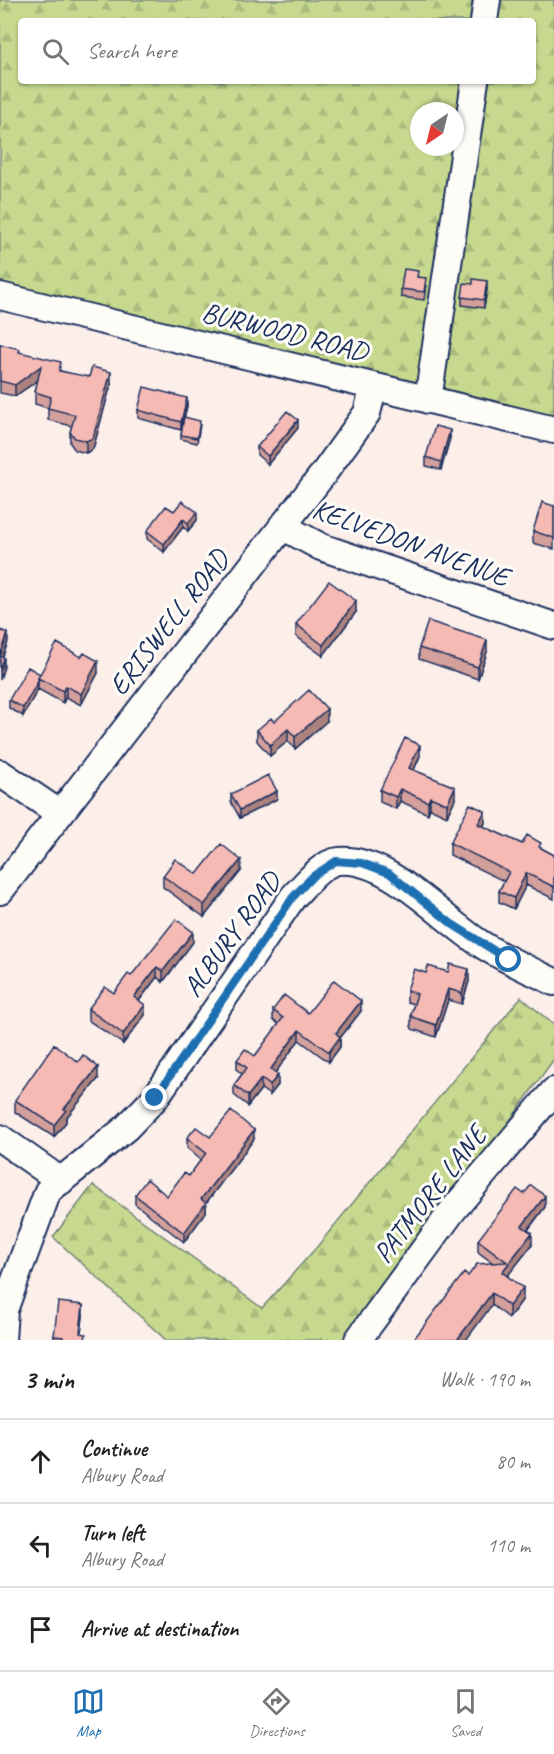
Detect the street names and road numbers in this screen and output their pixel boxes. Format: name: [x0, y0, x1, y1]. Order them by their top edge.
street label: BURWOOD ROAD: [199, 294, 374, 370]
street label: KELVEDON AVENUE: [308, 491, 517, 595]
street label: ERISWELL ROAD: [101, 540, 238, 702]
street label: ALBURY ROAD: [175, 863, 290, 1003]
street label: PATMORE LANE: [365, 1116, 496, 1270]

